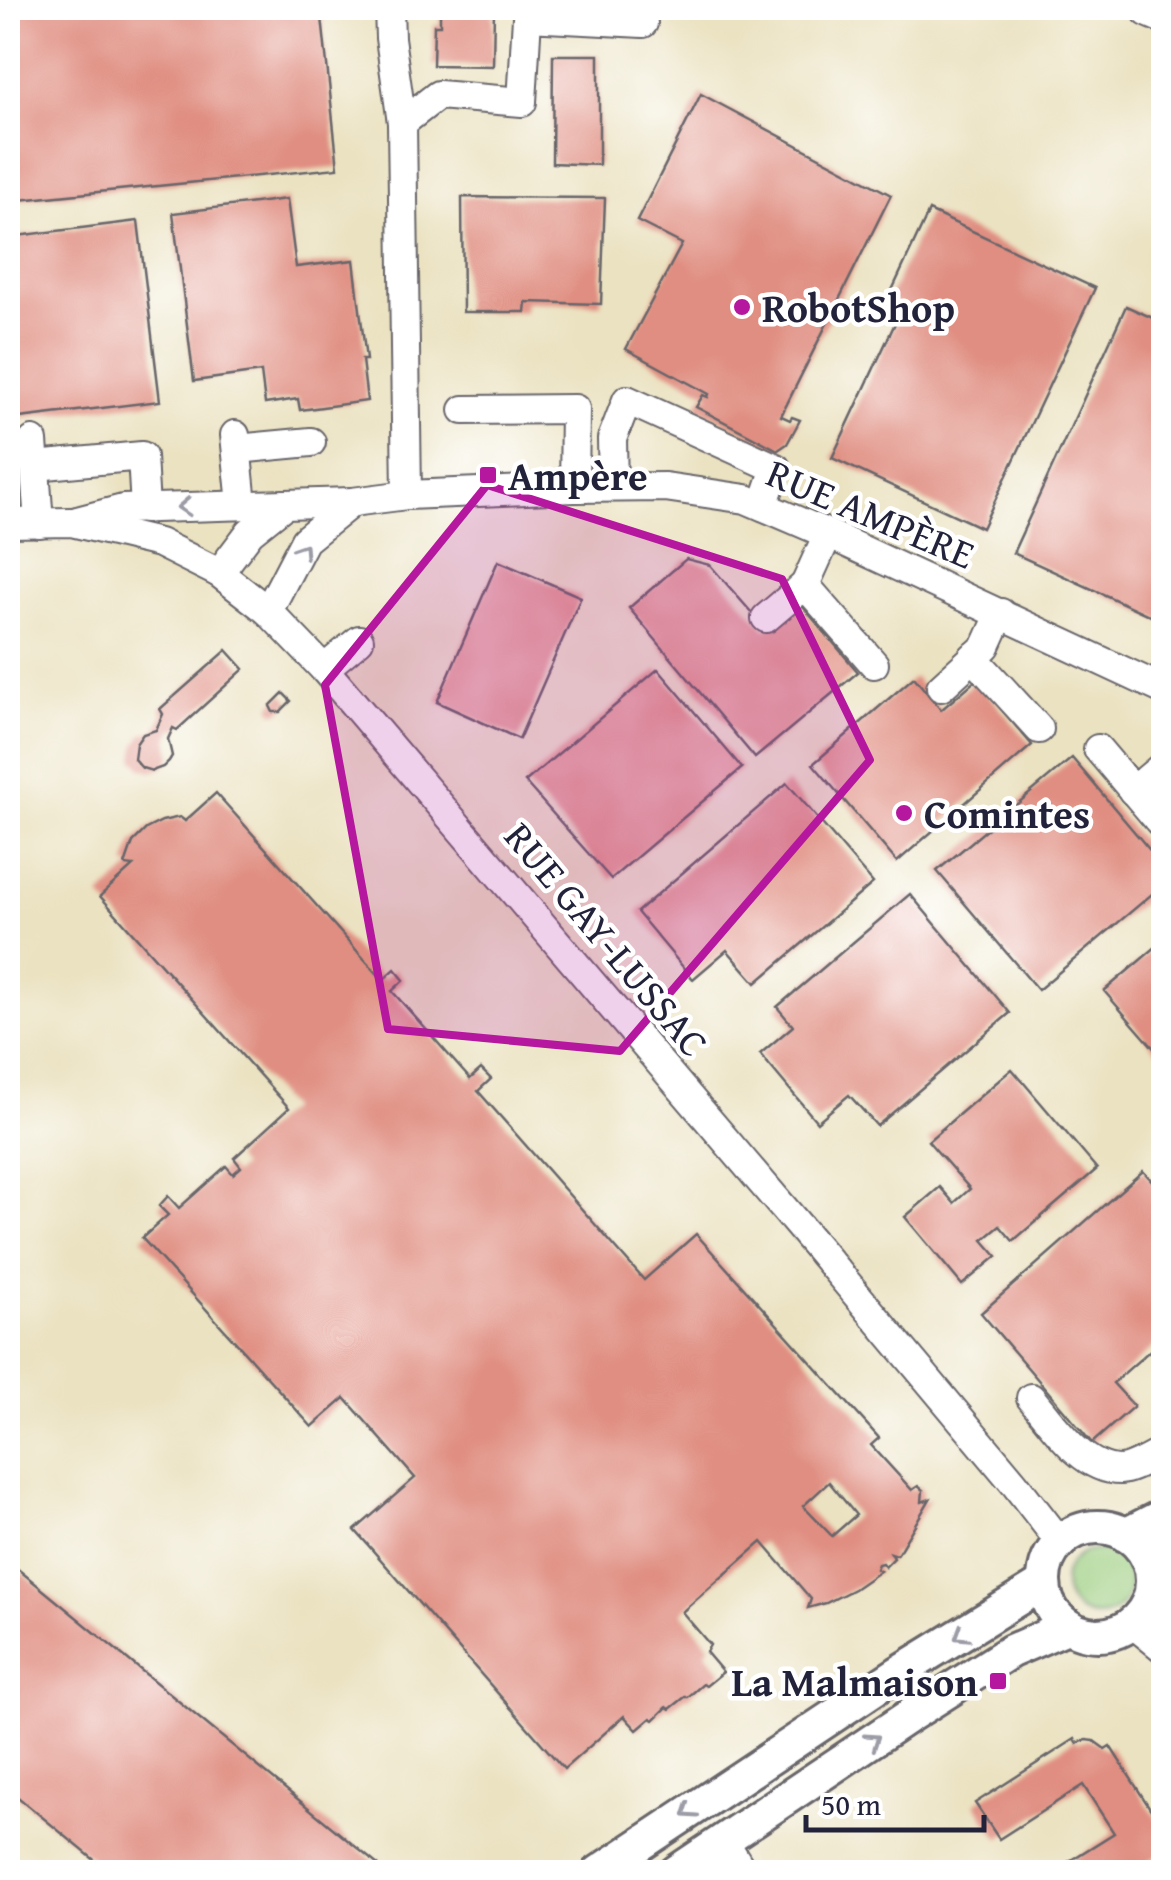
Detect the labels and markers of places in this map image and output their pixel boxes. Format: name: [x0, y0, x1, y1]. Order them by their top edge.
place label: RobotShop: [762, 278, 955, 337]
marker: RobotShop: [731, 296, 753, 318]
place label: Ampère: [508, 446, 648, 505]
marker: Ampère: [477, 464, 499, 486]
place label: Comintes: [924, 784, 1090, 843]
marker: Comintes: [893, 802, 915, 824]
place label: La Malmaison: [731, 1652, 978, 1711]
marker: La Malmaison: [987, 1670, 1009, 1692]

